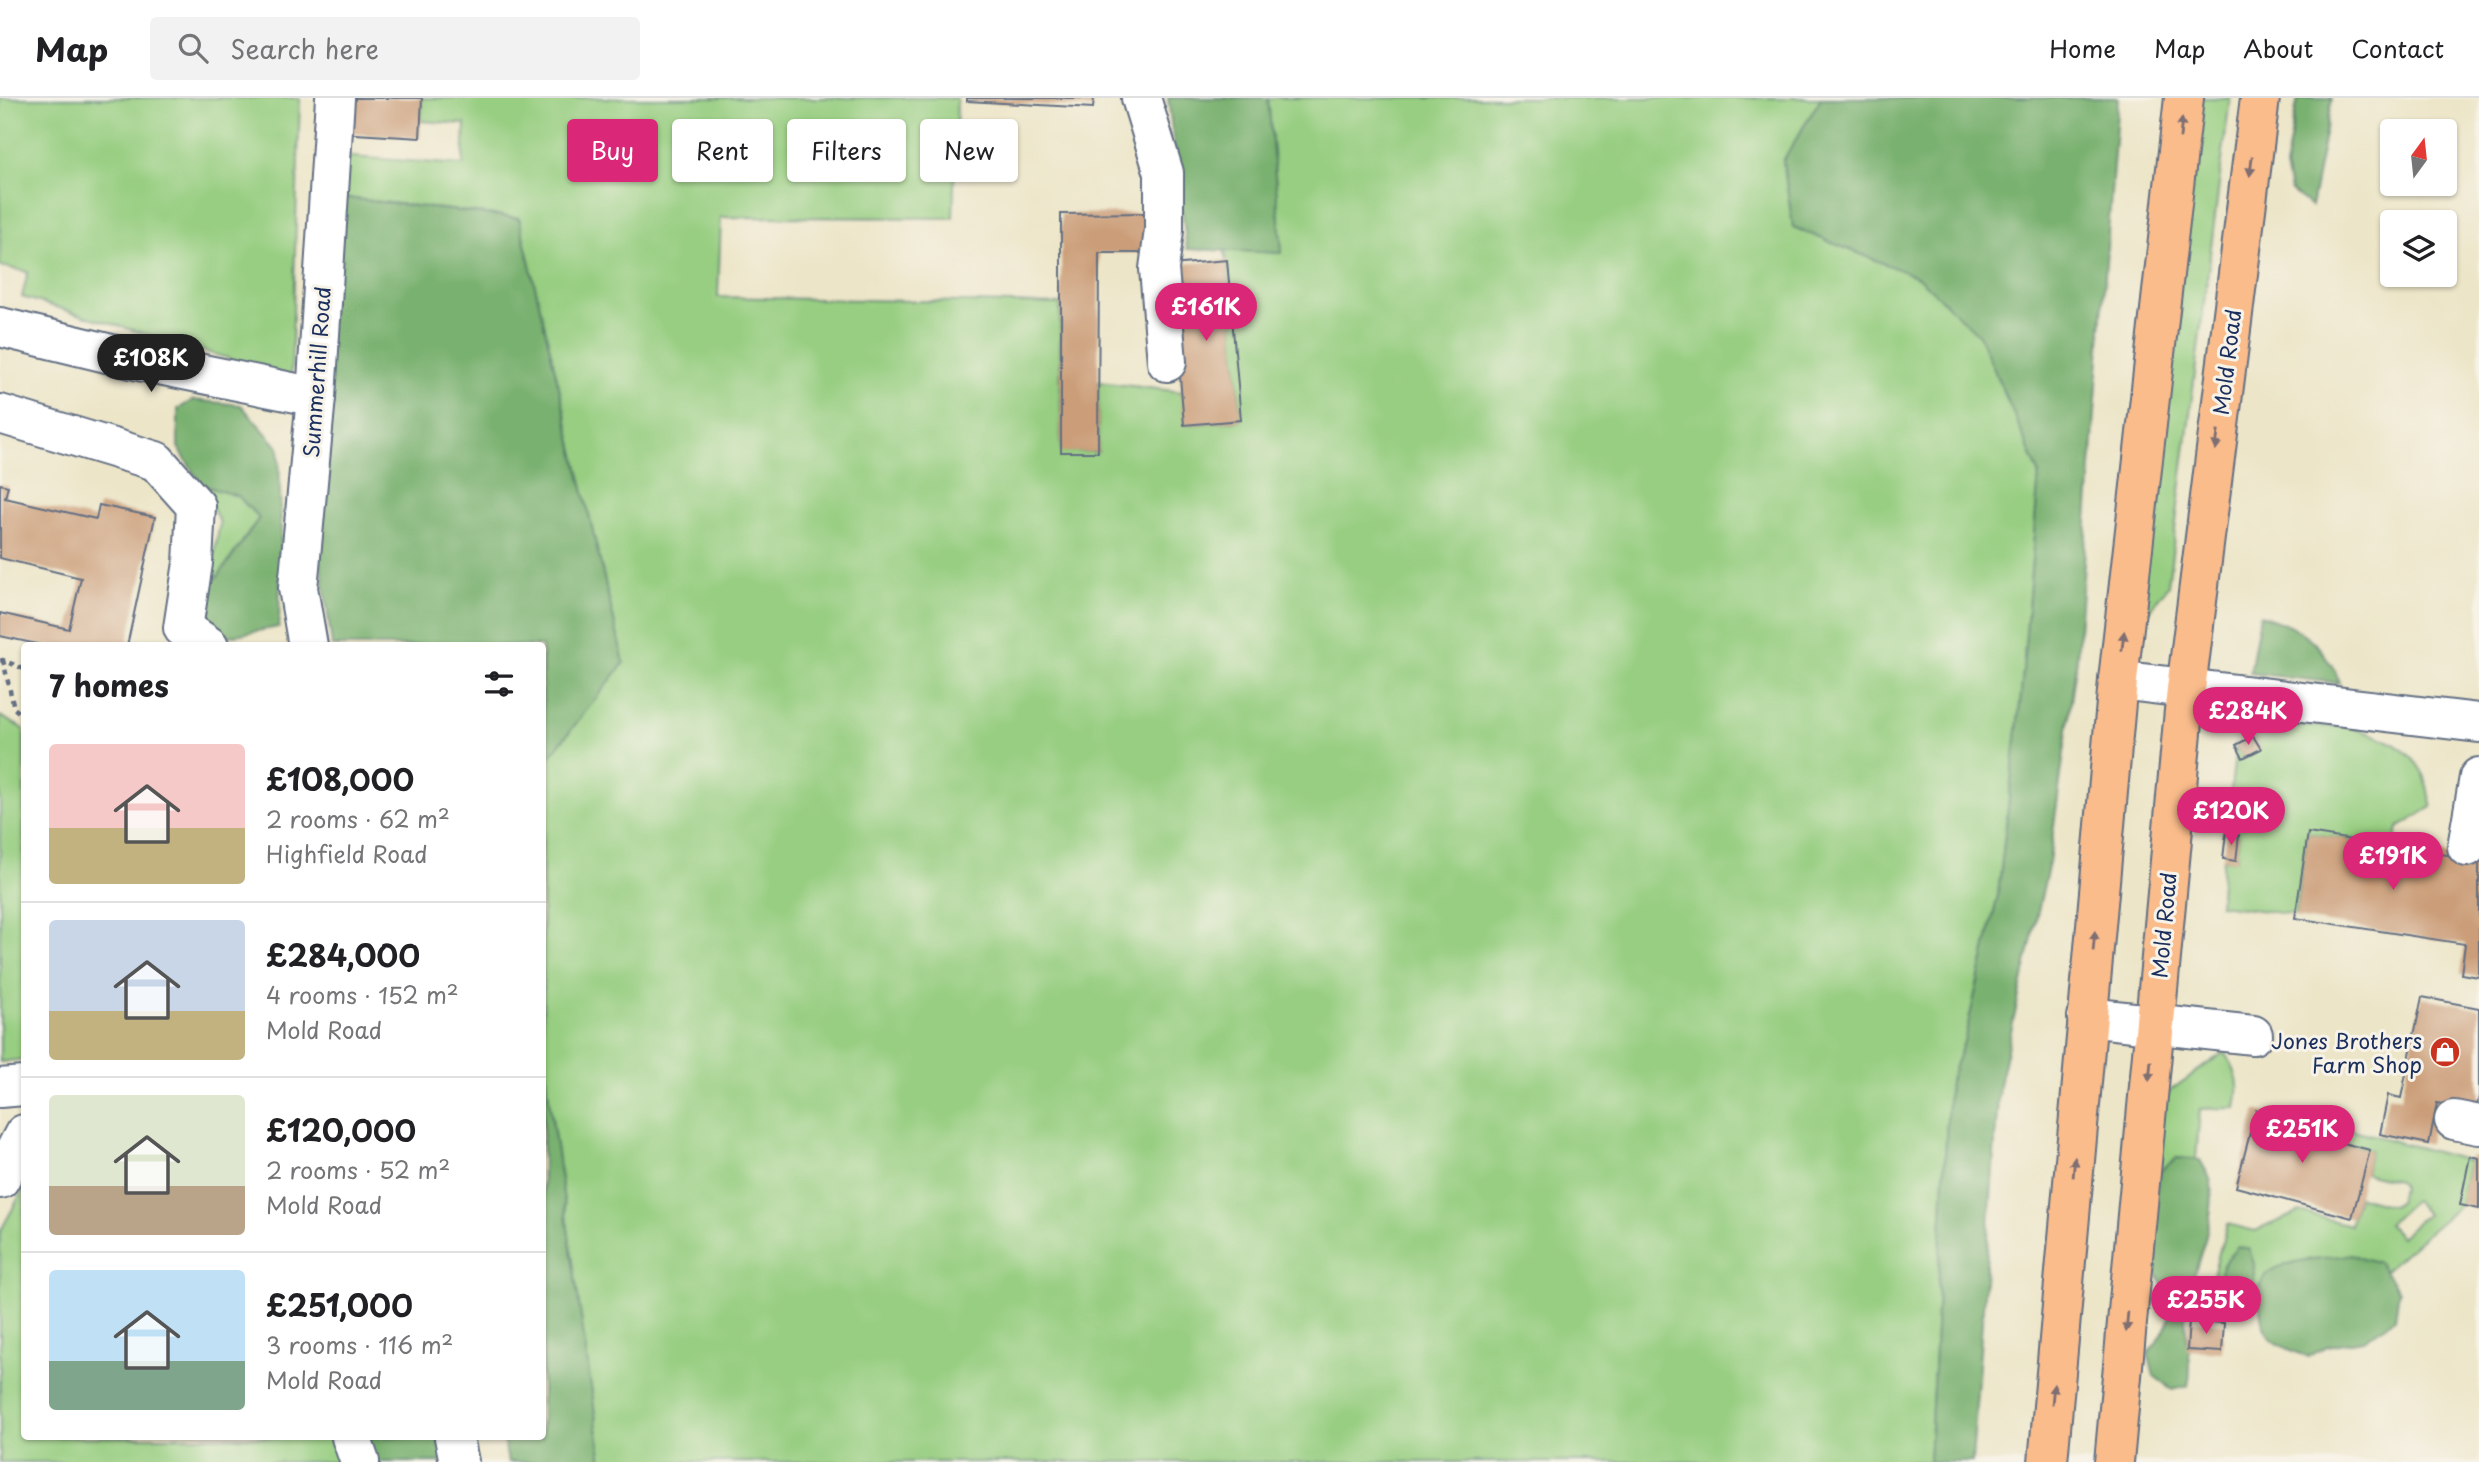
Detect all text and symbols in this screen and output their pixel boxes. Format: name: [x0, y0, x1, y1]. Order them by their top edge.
search box: [150, 17, 640, 80]
text: Map: [35, 23, 108, 73]
icon: search: [174, 29, 212, 67]
text: Search here: [230, 29, 379, 68]
text: Home: [2049, 30, 2116, 66]
text: Map: [2154, 30, 2205, 66]
text: About: [2243, 30, 2313, 66]
text: Contact: [2351, 30, 2444, 66]
one-way arrow: [2176, 117, 2187, 139]
chip: Buy: [567, 119, 658, 182]
chip: Rent: [672, 119, 773, 182]
chip: Filters: [787, 119, 906, 182]
chip: New: [920, 119, 1018, 182]
north arrow: [2380, 119, 2457, 196]
map controls: [2380, 119, 2457, 287]
one-way arrow: [2246, 155, 2257, 177]
button: layers: [2380, 210, 2457, 287]
pin: £161K: [1157, 284, 1255, 343]
street label: Summerhill Road: [294, 285, 338, 459]
text: £161K: [1171, 288, 1241, 323]
street label: Mold Road: [2204, 307, 2248, 417]
pin: £108K: [102, 334, 200, 394]
text: £108K: [113, 339, 189, 374]
one-way arrow: [2211, 429, 2222, 451]
one-way arrow: [2117, 630, 2128, 652]
text: 7 homes: [49, 662, 169, 707]
icon: filters: [480, 665, 518, 703]
pin: £284K: [2199, 688, 2297, 747]
text: £284K: [2209, 692, 2287, 727]
text: £108,000: [266, 756, 414, 801]
icon: home: [105, 772, 189, 856]
pin: £120K: [2182, 788, 2280, 847]
text: £120K: [2193, 792, 2269, 827]
text: 2 rooms · 62 m²: [266, 801, 450, 836]
pin: £191K: [2344, 832, 2442, 892]
text: Highfield Road: [266, 836, 428, 871]
text: £191K: [2359, 837, 2427, 872]
street label: Mold Road: [2142, 871, 2184, 979]
one-way arrow: [2089, 930, 2100, 952]
text: £284,000: [266, 932, 420, 977]
icon: home: [105, 948, 189, 1032]
text: 4 rooms · 152 m²: [266, 977, 459, 1012]
text: Mold Road: [266, 1012, 382, 1047]
place label: Jones Brothers Farm Shop: [2271, 1024, 2422, 1080]
shop icon: Jones Brothers Farm Shop: [2428, 1035, 2462, 1069]
one-way arrow: [2144, 1060, 2155, 1082]
pin: £251K: [2253, 1105, 2351, 1165]
text: £120,000: [266, 1107, 416, 1152]
text: £251K: [2266, 1110, 2338, 1145]
icon: home: [105, 1123, 189, 1207]
text: 2 rooms · 52 m²: [266, 1152, 450, 1187]
one-way arrow: [2069, 1156, 2080, 1178]
text: Mold Road: [266, 1187, 382, 1222]
pin: £255K: [2157, 1276, 2255, 1336]
text: £255K: [2167, 1281, 2245, 1316]
text: £251,000: [266, 1282, 413, 1327]
icon: home: [105, 1298, 189, 1382]
one-way arrow: [2121, 1311, 2132, 1333]
text: 3 rooms · 116 m²: [266, 1327, 453, 1362]
text: Mold Road: [266, 1362, 382, 1397]
one-way arrow: [2048, 1383, 2059, 1405]

